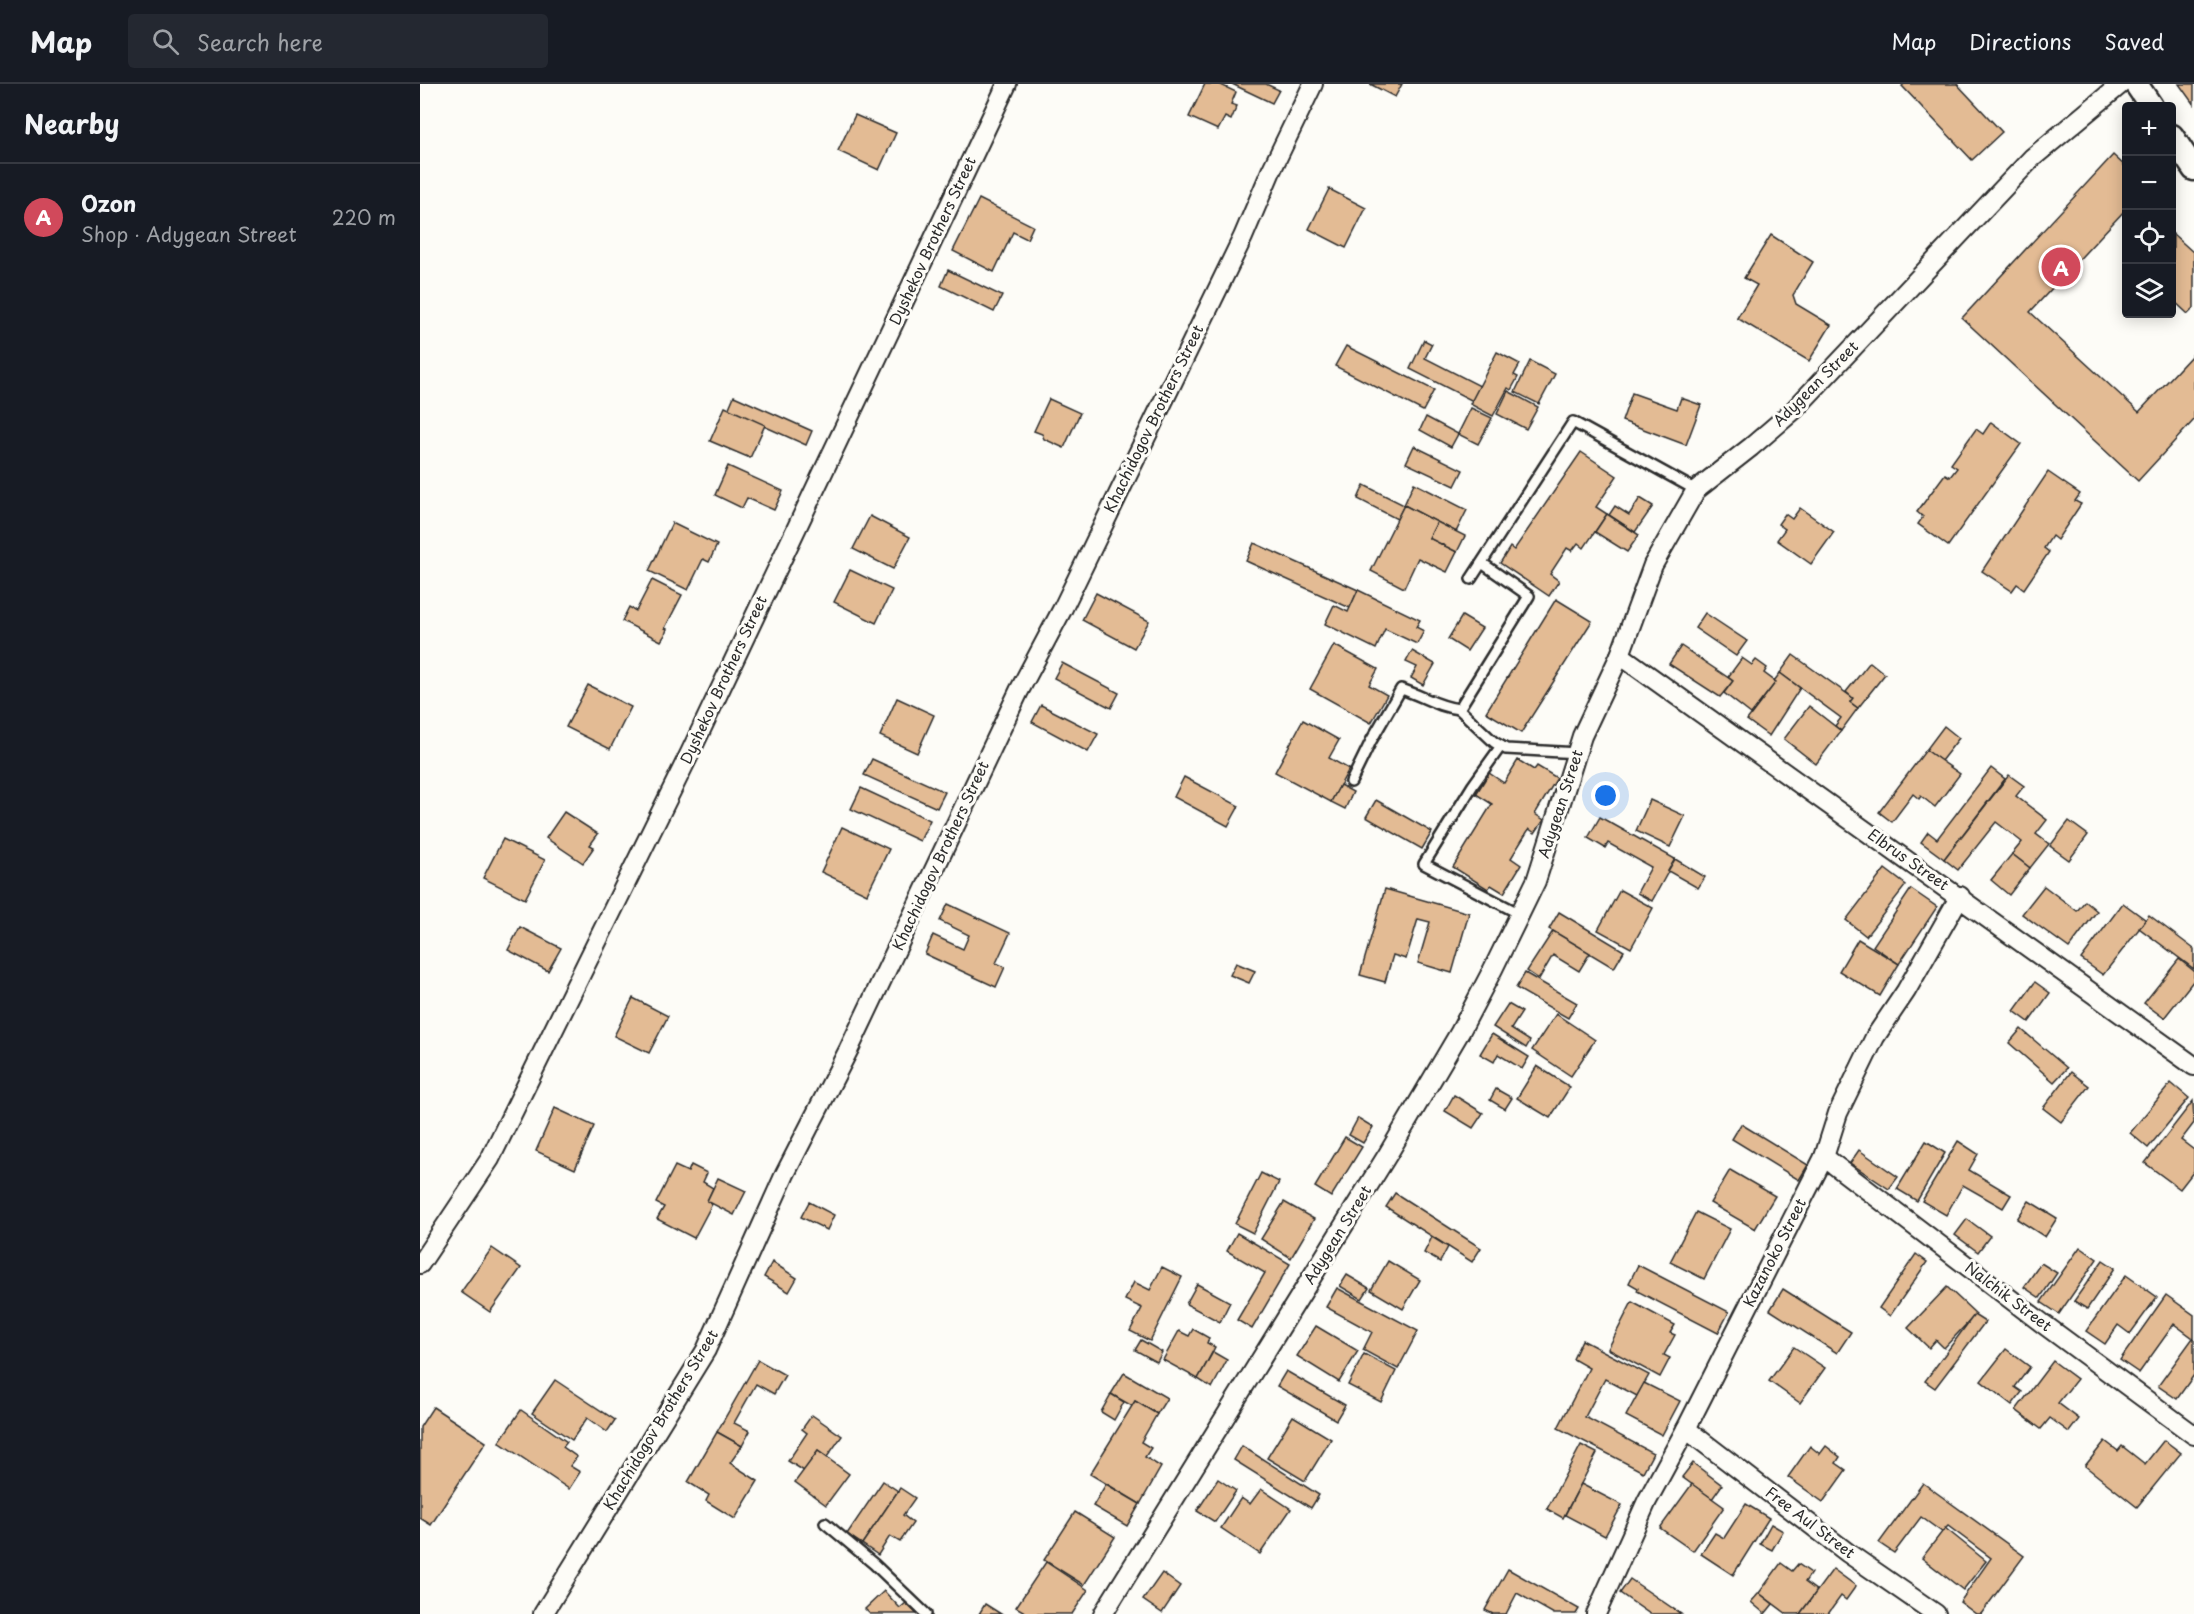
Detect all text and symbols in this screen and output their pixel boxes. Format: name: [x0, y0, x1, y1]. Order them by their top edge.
search box: [128, 14, 548, 68]
text: Map: [30, 20, 92, 63]
icon: search: [149, 25, 182, 58]
text: Search here: [197, 25, 323, 58]
text: Map: [1891, 25, 1936, 57]
text: Directions: [1969, 25, 2071, 57]
text: Saved: [2104, 25, 2164, 57]
map controls: [2122, 102, 2176, 318]
button: +: [2122, 102, 2176, 156]
text: Nearby: [24, 104, 119, 143]
street label: Dyshekov Brothers Street: [882, 152, 981, 328]
button: −: [2122, 156, 2176, 210]
text: Ozon: [81, 186, 136, 219]
text: A: [36, 202, 51, 232]
text: 220 m: [332, 202, 396, 232]
button: locate: [2122, 210, 2176, 264]
text: Shop · Adygean Street: [81, 219, 297, 249]
pin: A: [2042, 244, 2080, 290]
button: layers: [2122, 264, 2176, 318]
street label: Khachidogov Brothers Street: [1097, 320, 1208, 516]
street label: Adygean Street: [1767, 335, 1863, 431]
street label: Dyshekov Brothers Street: [673, 591, 772, 767]
street label: Adygean Street: [1531, 746, 1588, 861]
street label: Khachidogov Brothers Street: [886, 757, 994, 954]
your location: [1591, 781, 1620, 810]
street label: Elbrus Street: [1864, 822, 1954, 895]
street label: Adygean Street: [1297, 1180, 1376, 1288]
street label: Kazanoko Street: [1736, 1194, 1811, 1311]
street label: Nalchik Street: [1961, 1255, 2057, 1336]
street label: Khachidogov Brothers Street: [597, 1325, 723, 1514]
street label: Free Aul Street: [1761, 1480, 1860, 1563]

